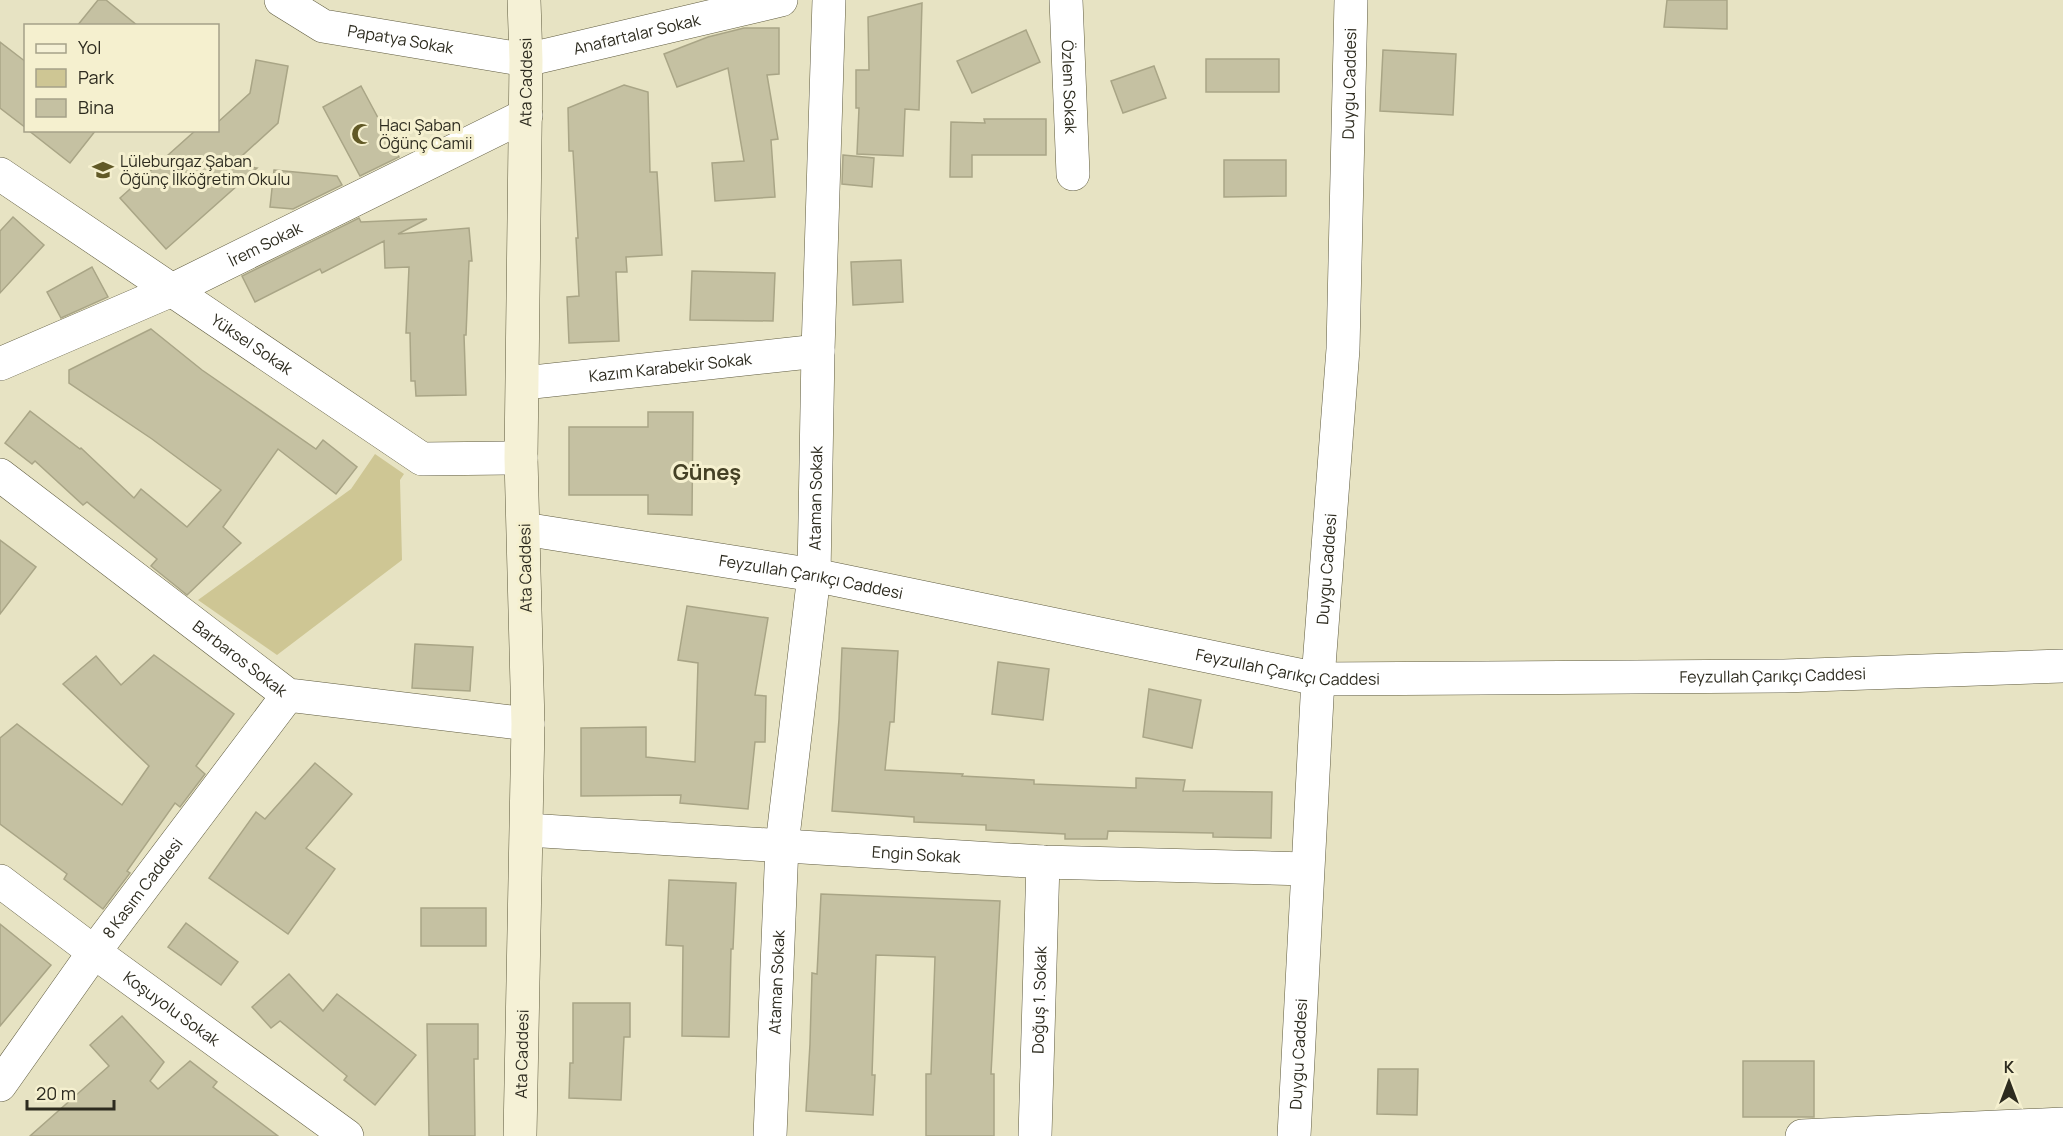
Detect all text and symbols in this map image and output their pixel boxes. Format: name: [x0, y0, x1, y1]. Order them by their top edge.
street label: Anafartalar Sokak: [571, 8, 703, 60]
street label: Papatya Sokak: [346, 19, 456, 59]
legend: [24, 24, 219, 132]
street label: Duygu Caddesi: [1337, 28, 1361, 140]
text: Yol: [78, 35, 101, 59]
street label: Ata Caddesi: [514, 37, 537, 127]
street label: Özlem Sokak: [1057, 40, 1082, 135]
text: Park: [78, 65, 115, 89]
text: Bina: [78, 95, 114, 119]
place label: Hacı Şaban Öğünç Camii: [379, 114, 472, 154]
mosque icon: Hacı Şaban Öğünç Camii: [350, 122, 374, 146]
place label: Lüleburgaz Şaban Öğünç İlköğretim Okulu: [120, 150, 290, 190]
school or university icon: Lüleburgaz Şaban Öğünç İlköğretim Okulu: [91, 158, 115, 182]
street label: İrem Sokak: [225, 216, 306, 271]
street label: Yüksel Sokak: [207, 309, 298, 380]
street label: Kazım Karabekir Sokak: [588, 347, 754, 387]
street label: Ataman Sokak: [803, 445, 827, 551]
district label: Güneş: [673, 457, 741, 487]
street label: Duygu Caddesi: [1311, 513, 1342, 625]
street label: Ata Caddesi: [513, 523, 537, 613]
street label: Feyzullah Çarıkçı Caddesi: [718, 549, 905, 604]
street label: Barbaros Sokak: [188, 615, 293, 702]
street label: Feyzullah Çarıkçı Caddesi: [1194, 643, 1380, 690]
street label: Feyzullah Çarıkçı Caddesi: [1679, 662, 1866, 688]
street label: 8 Kasım Caddesi: [97, 833, 187, 943]
street label: Engin Sokak: [871, 840, 962, 868]
street label: Ataman Sokak: [763, 928, 790, 1035]
street label: Doğuş 1. Sokak: [1026, 945, 1052, 1054]
street label: Koşuyolu Sokak: [119, 966, 225, 1052]
street label: Duygu Caddesi: [1284, 998, 1312, 1110]
street label: Ata Caddesi: [510, 1009, 533, 1099]
north arrow: [1979, 1052, 2039, 1112]
text: K: [2004, 1056, 2015, 1078]
scale bar: [27, 1073, 114, 1111]
text: 20 m: [36, 1081, 76, 1105]

